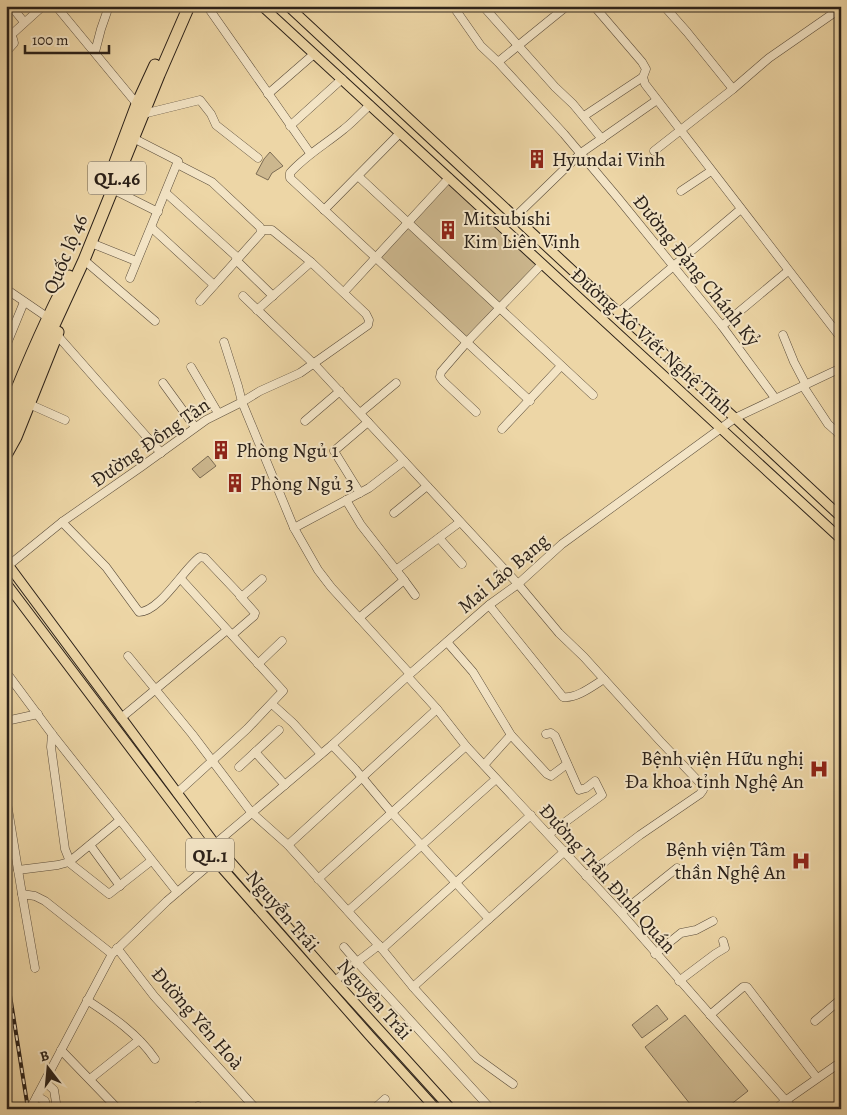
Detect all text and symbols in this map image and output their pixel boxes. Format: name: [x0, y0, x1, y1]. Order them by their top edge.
scale bar: [25, 22, 109, 54]
text: 100 m: [32, 30, 69, 50]
place label: Hyundai Vinh: [552, 146, 666, 173]
building icon: Hyundai Vinh: [526, 148, 548, 170]
road number: QL.46: [88, 162, 146, 194]
street label: Đường Đặng Chánh Kỷ: [627, 189, 767, 353]
place label: Mitsubishi Kim Liên Vinh: [463, 205, 580, 255]
street label: Quốc lộ 46: [37, 210, 94, 298]
building icon: Mitsubishi Kim Liên Vinh: [437, 219, 459, 241]
street label: Đường Xô Viết Nghệ Tĩnh: [565, 261, 739, 421]
street label: Đường Đồng Tân: [85, 391, 215, 494]
place label: Phòng Ngủ 1: [236, 437, 338, 464]
building icon: Phòng Ngủ 1: [210, 439, 232, 461]
place label: Phòng Ngủ 3: [250, 470, 354, 497]
building icon: Phòng Ngủ 3: [224, 472, 246, 494]
street label: Mai Lão Bạng: [452, 527, 555, 619]
place label: Bệnh viện Hữu nghị Đa khoa tỉnh Nghệ An: [625, 745, 804, 795]
hospital icon: Bệnh viện Hữu nghị Đa khoa tỉnh Nghệ An: [808, 758, 830, 780]
street label: Đường Trần Đình Quán: [533, 798, 682, 959]
place label: Bệnh viện Tâm thần Nghệ An: [665, 836, 786, 886]
road number: QL.1: [186, 838, 234, 872]
hospital icon: Bệnh viện Tâm thần Nghệ An: [790, 850, 812, 872]
street label: Nguyễn Trãi: [240, 865, 326, 958]
street label: Nguyên Trãi: [331, 953, 418, 1046]
street label: Đường Yên Hoà: [145, 961, 250, 1076]
north arrow: [22, 1042, 72, 1092]
text: B: [38, 1046, 52, 1066]

